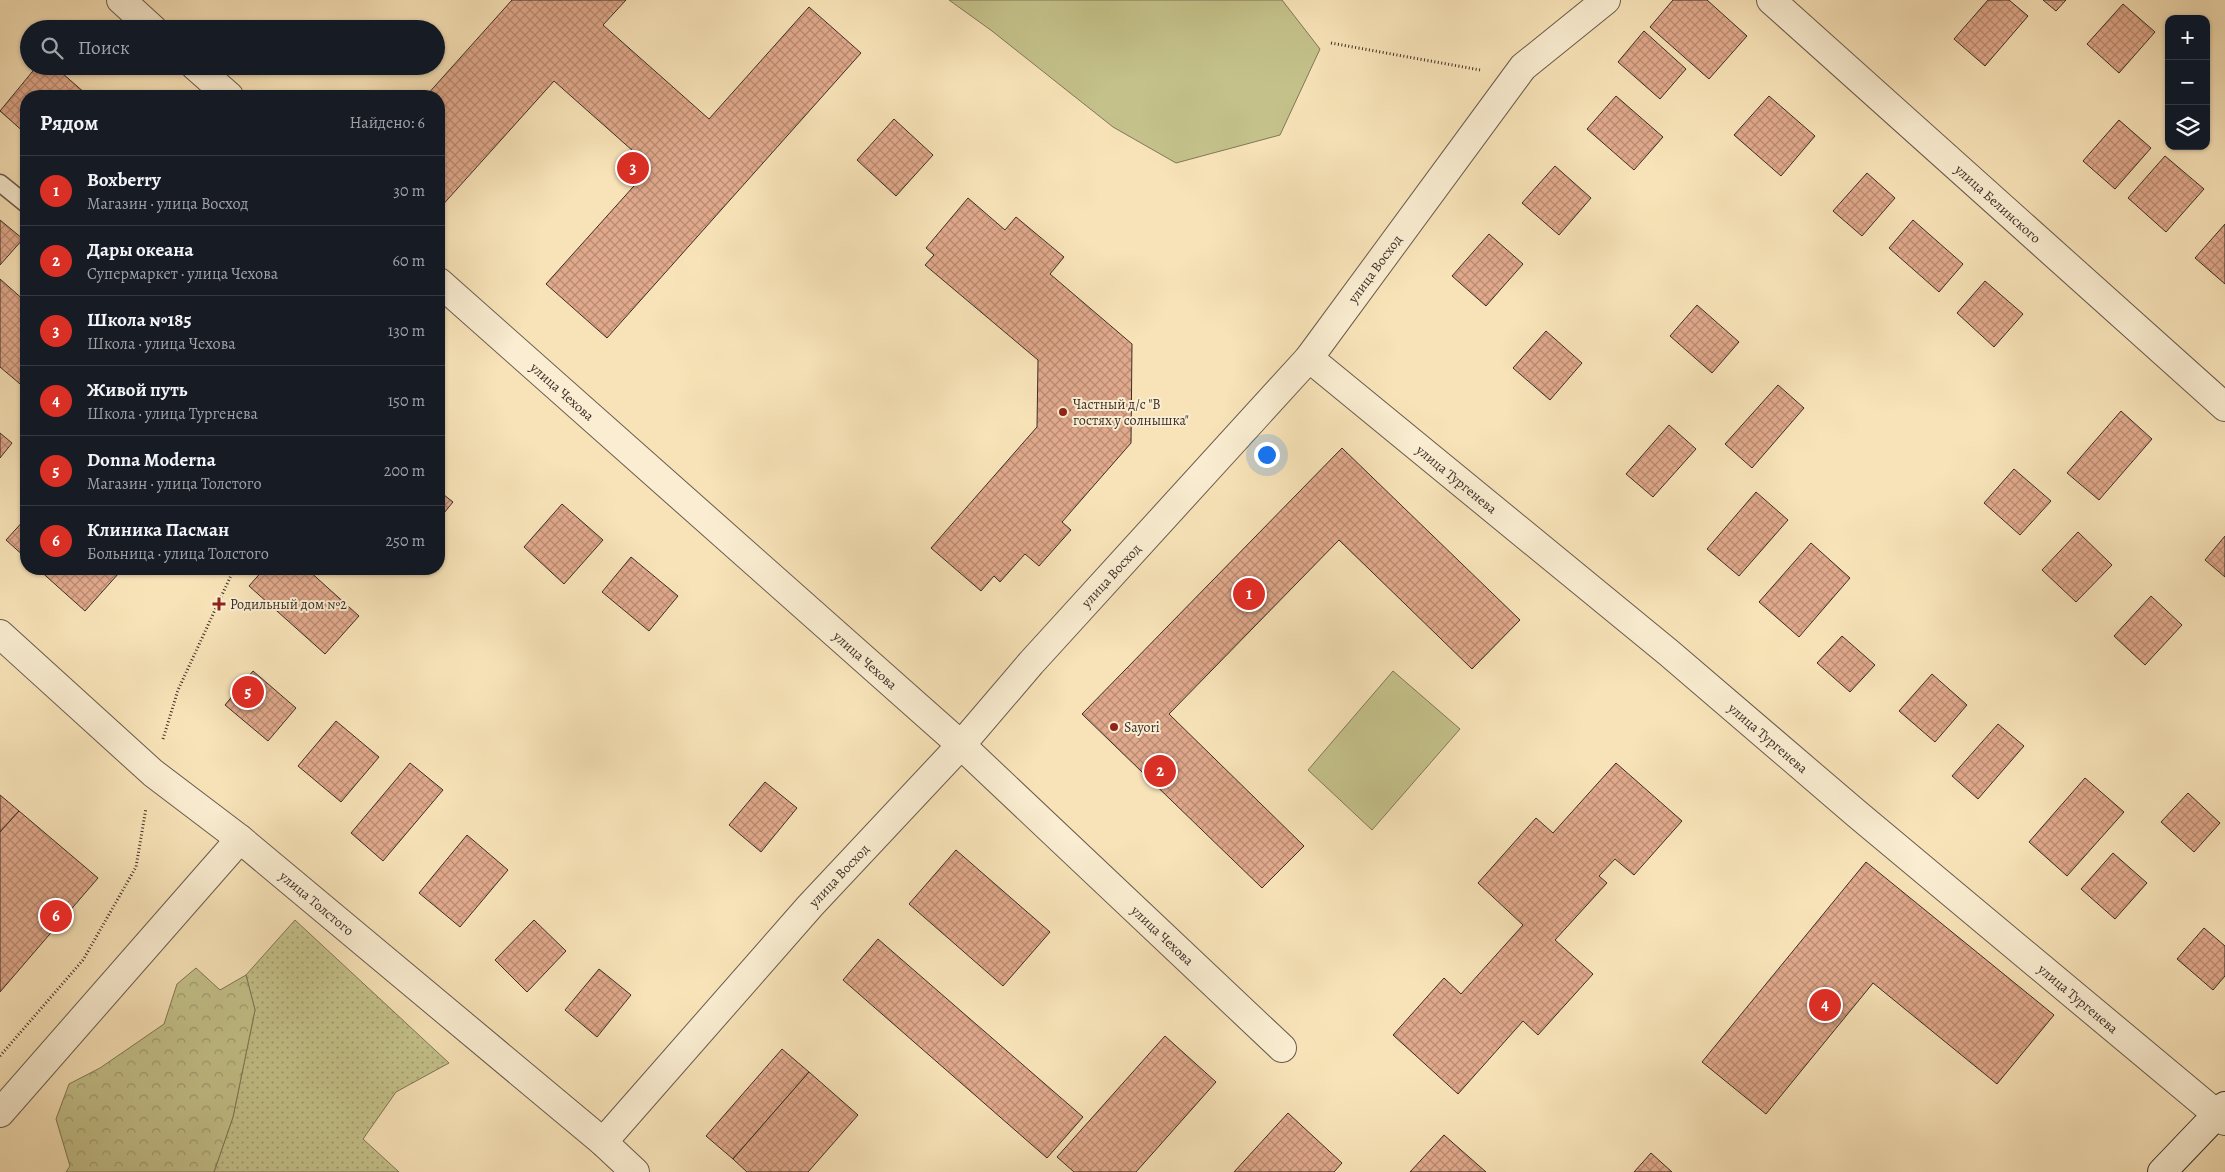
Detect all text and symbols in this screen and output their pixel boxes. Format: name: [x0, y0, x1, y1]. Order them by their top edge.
map controls: [2165, 15, 2210, 150]
button: +: [2165, 15, 2210, 60]
search box: [20, 20, 445, 75]
icon: search: [38, 34, 66, 62]
text: Поиск: [78, 35, 130, 61]
button: −: [2165, 60, 2210, 105]
button: layers: [2165, 105, 2210, 150]
text: Рядом: [40, 109, 98, 137]
text: Найдено: 6: [350, 112, 425, 134]
pin: 3: [617, 149, 649, 187]
street label: улица Белинского: [1950, 159, 2045, 247]
text: Boxberry: [87, 167, 161, 193]
text: 1: [53, 180, 59, 202]
text: 30 m: [393, 180, 425, 202]
text: Магазин · улица Восход: [87, 193, 248, 215]
street label: улица Восход: [1343, 231, 1406, 307]
text: Дары океана: [87, 237, 193, 263]
text: 2: [52, 250, 60, 272]
text: 60 m: [393, 250, 425, 272]
text: Супермаркет · улица Чехова: [87, 263, 278, 285]
text: Школа №185: [87, 307, 192, 333]
text: 3: [53, 320, 59, 342]
text: 130 m: [388, 320, 425, 342]
text: Школа · улица Чехова: [87, 333, 236, 355]
street label: улица Чехова: [526, 357, 599, 425]
text: Живой путь: [87, 377, 187, 403]
text: 4: [52, 390, 60, 412]
text: 150 m: [388, 390, 425, 412]
place label: Частный д/c "В гостях у солнышка": [1073, 395, 1189, 430]
text: Школа · улица Тургенева: [87, 403, 258, 425]
marker: Частный д/c "В гостях у солнышка": [1057, 406, 1069, 418]
street label: улица Тургенева: [1412, 440, 1502, 518]
your location: [1254, 442, 1280, 468]
text: Donna Moderna: [87, 447, 216, 473]
text: 5: [53, 460, 59, 482]
text: 200 m: [384, 460, 425, 482]
text: Магазин · улица Толстого: [87, 473, 262, 495]
text: Клиника Пасман: [87, 517, 229, 543]
text: 6: [52, 530, 60, 552]
text: 250 m: [386, 530, 425, 552]
street label: улица Восход: [1076, 539, 1145, 612]
text: Больница · улица Толстого: [87, 543, 269, 565]
pin: 1: [1233, 575, 1265, 613]
place label: Родильный дом №2: [230, 595, 347, 614]
marker: Родильный дом №2: [212, 597, 226, 611]
street label: улица Чехова: [829, 626, 902, 694]
pin: 5: [232, 673, 264, 711]
street label: улица Тургенева: [1724, 698, 1812, 778]
place label: Sayori: [1124, 718, 1160, 737]
marker: Sayori: [1108, 721, 1120, 733]
pin: 2: [1144, 752, 1176, 790]
street label: улица Восход: [804, 839, 873, 912]
street label: улица Толстого: [275, 866, 358, 940]
pin: 6: [40, 897, 72, 935]
street label: улица Чехова: [1126, 900, 1198, 970]
street label: улица Тургенева: [2033, 959, 2123, 1038]
pin: 4: [1809, 986, 1841, 1024]

